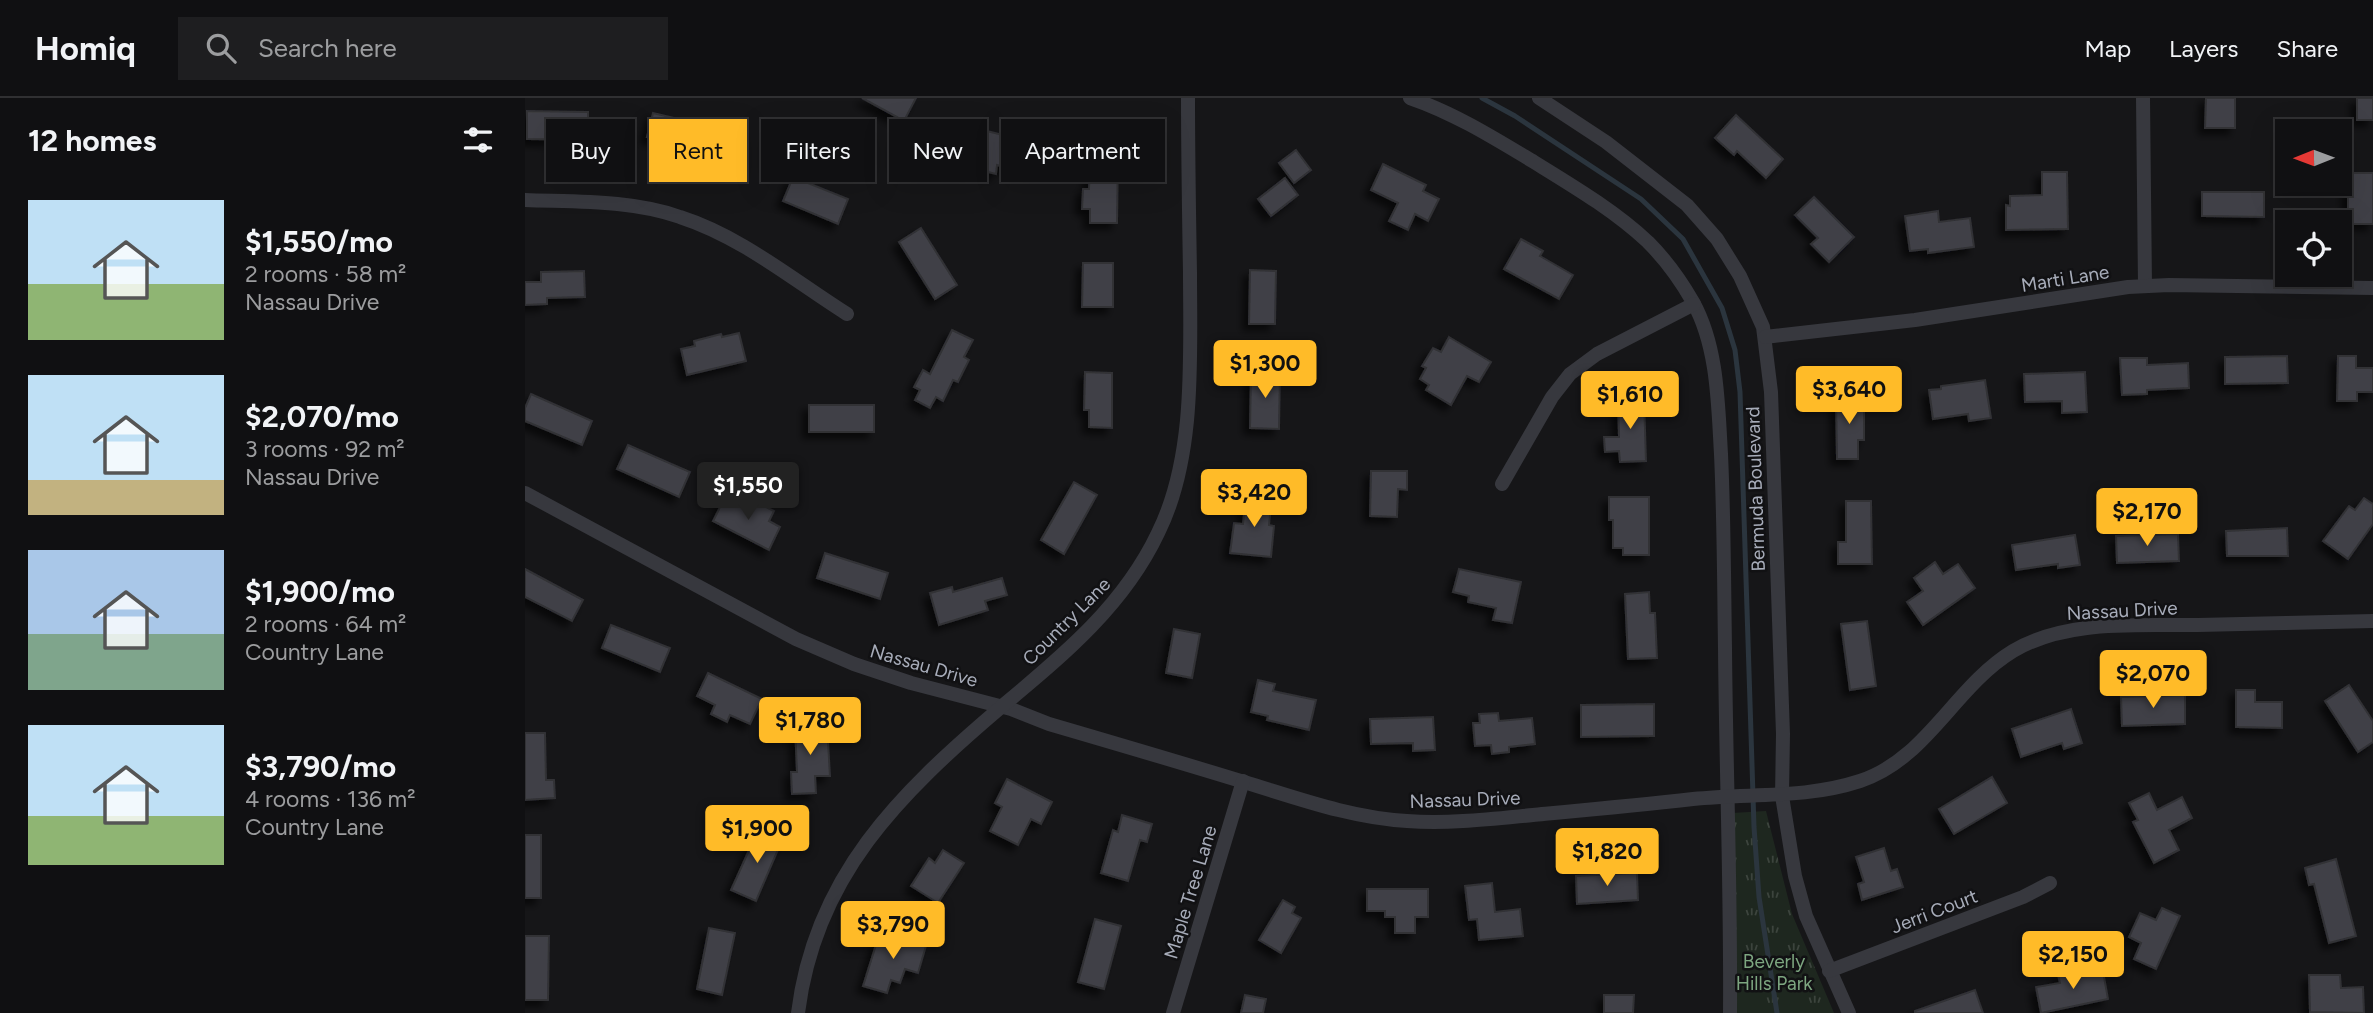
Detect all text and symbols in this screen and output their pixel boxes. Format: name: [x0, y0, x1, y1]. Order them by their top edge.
search box: [178, 17, 668, 80]
text: Homiq: [35, 29, 136, 68]
icon: search: [202, 29, 240, 67]
text: Search here: [258, 32, 397, 64]
text: Map: [2084, 34, 2131, 63]
text: Layers: [2169, 34, 2238, 63]
text: Share: [2276, 34, 2338, 63]
chip: Buy: [546, 119, 635, 182]
chip: Rent: [649, 119, 747, 182]
chip: Filters: [761, 119, 875, 182]
chip: New: [889, 119, 987, 182]
chip: Apartment: [1001, 119, 1165, 182]
north arrow: [2275, 119, 2352, 196]
map controls: [2275, 119, 2352, 287]
icon: filters: [459, 121, 497, 159]
text: 12 homes: [28, 122, 156, 159]
button: locate: [2275, 210, 2352, 287]
text: $1,550/mo: [245, 223, 393, 260]
icon: home: [84, 228, 168, 312]
text: 2 rooms · 58 m²: [245, 260, 406, 288]
street label: Marti Lane: [2019, 260, 2111, 297]
text: Nassau Drive: [245, 288, 379, 316]
pin: $1,300: [1208, 341, 1322, 400]
text: $1,300: [1230, 349, 1300, 377]
pin: $3,640: [1792, 366, 1906, 426]
pin: $1,610: [1573, 372, 1687, 431]
text: $3,640: [1812, 375, 1886, 403]
text: $1,610: [1597, 380, 1663, 408]
text: $2,070/mo: [245, 398, 399, 435]
icon: home: [84, 403, 168, 487]
street label: Bermuda Boulevard: [1741, 406, 1770, 572]
text: 3 rooms · 92 m²: [245, 435, 405, 463]
pin: $1,550: [691, 462, 805, 522]
text: Nassau Drive: [245, 463, 379, 491]
pin: $3,420: [1197, 470, 1311, 529]
text: $1,550: [713, 471, 783, 499]
text: $3,420: [1217, 478, 1291, 506]
pin: $2,170: [2090, 489, 2204, 548]
text: $2,170: [2112, 497, 2182, 525]
text: $1,900/mo: [245, 573, 395, 610]
street label: Country Lane: [1018, 573, 1115, 670]
icon: home: [84, 578, 168, 662]
street label: Nassau Drive: [2066, 596, 2178, 625]
text: 2 rooms · 64 m²: [245, 610, 406, 638]
text: Country Lane: [245, 638, 384, 666]
street label: Nassau Drive: [867, 639, 980, 692]
pin: $2,070: [2096, 650, 2210, 710]
text: $2,070: [2116, 659, 2190, 687]
pin: $1,780: [753, 698, 867, 757]
text: $1,780: [775, 706, 845, 734]
text: $3,790/mo: [245, 748, 396, 785]
icon: home: [84, 753, 168, 837]
text: 4 rooms · 136 m²: [245, 785, 416, 813]
street label: Nassau Drive: [1409, 786, 1521, 813]
pin: $1,900: [700, 806, 814, 865]
text: Country Lane: [245, 813, 384, 841]
text: $1,900: [721, 814, 793, 842]
street label: Maple Tree Lane: [1159, 823, 1222, 962]
pin: $1,820: [1550, 828, 1664, 888]
text: $1,820: [1572, 837, 1642, 865]
street label: Jerri Court: [1888, 884, 1981, 939]
pin: $3,790: [836, 902, 950, 961]
text: $3,790: [857, 910, 929, 938]
pin: $2,150: [2016, 932, 2130, 991]
text: $2,150: [2038, 940, 2108, 968]
park label: Beverly Hills Park: [1736, 950, 1813, 995]

